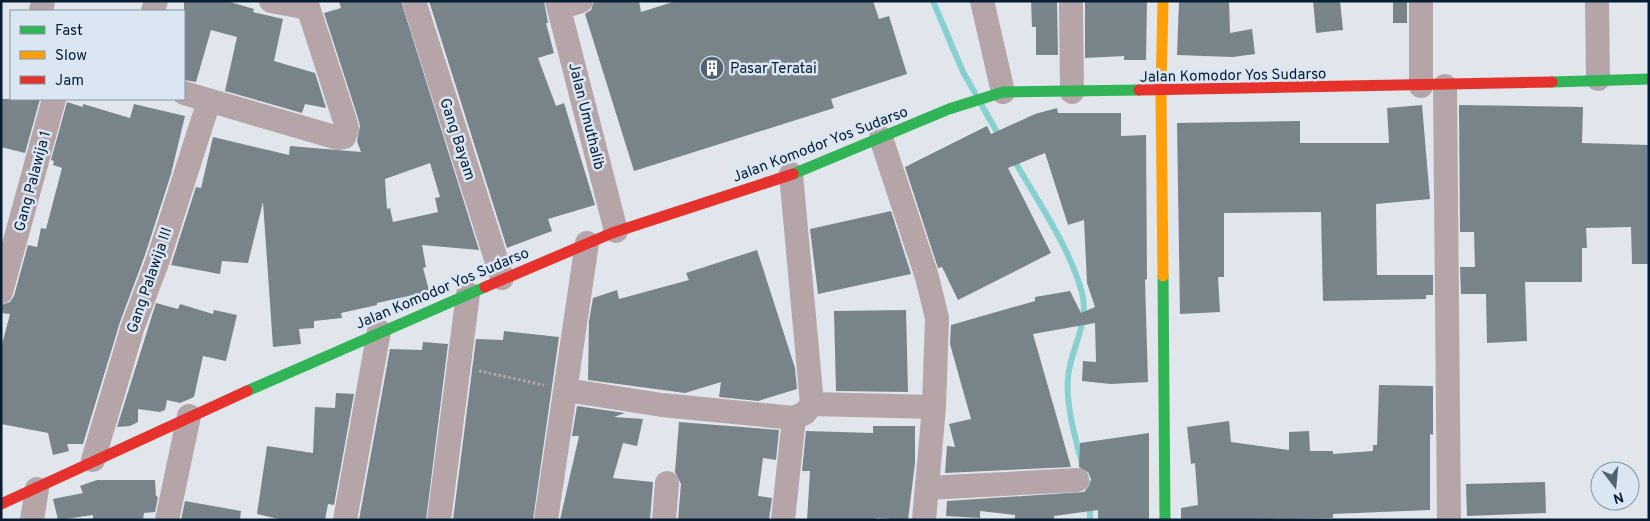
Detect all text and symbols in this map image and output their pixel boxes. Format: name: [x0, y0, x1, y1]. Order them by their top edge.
legend: [10, 10, 185, 100]
text: Fast: [55, 22, 83, 41]
text: Slow: [55, 47, 87, 66]
building icon: Pasar Teratai: [699, 55, 725, 81]
place label: Pasar Teratai: [730, 60, 817, 79]
street label: Jalan Umuthalib: [563, 61, 608, 172]
street label: Jalan Komodor Yos Sudarso: [1140, 65, 1327, 88]
text: Jam: [55, 72, 84, 91]
street label: Gang Bayam: [434, 96, 479, 183]
street label: Jalan Komodor Yos Sudarso: [730, 103, 911, 188]
street label: Gang Palawija 1: [11, 129, 56, 234]
street label: Gang Palawija III: [123, 225, 177, 336]
street label: Jalan Komodor Yos Sudarso: [353, 244, 532, 335]
north arrow: [1590, 461, 1640, 511]
text: N: [1611, 487, 1625, 507]

